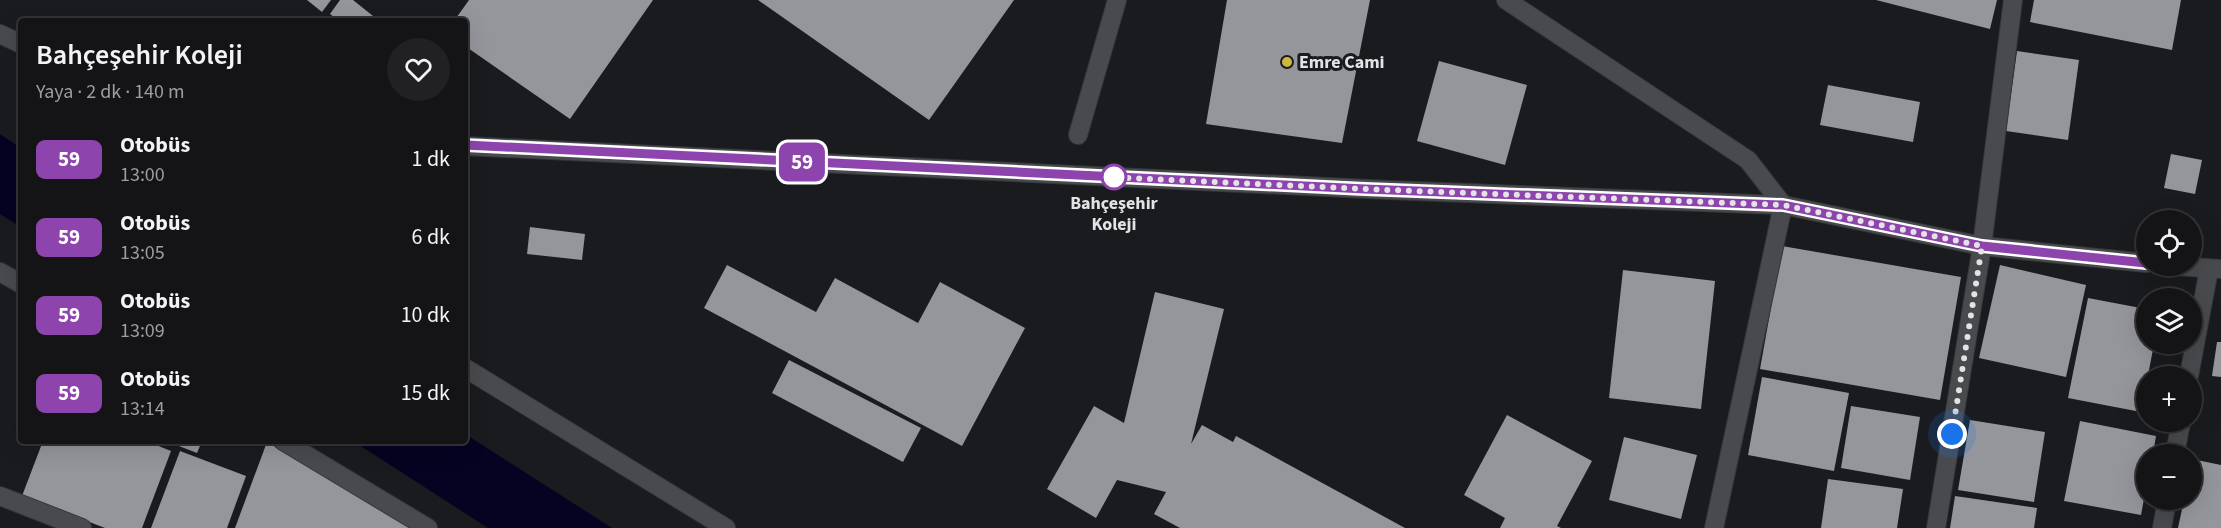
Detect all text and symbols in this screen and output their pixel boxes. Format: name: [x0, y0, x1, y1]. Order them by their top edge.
text: Bahçeşehir Koleji: [36, 35, 243, 75]
button: heart: [387, 38, 450, 101]
place label: Emre Cami: [1299, 50, 1385, 75]
marker: Emre Cami: [1280, 55, 1294, 69]
text: Yaya · 2 dk · 140 m: [36, 78, 185, 106]
text: Otobüs: [120, 129, 190, 161]
line badge: 59: [775, 142, 829, 182]
text: 1 dk: [412, 143, 450, 175]
text: 59: [58, 144, 80, 174]
text: 59: [791, 147, 813, 177]
text: 13:00: [120, 161, 165, 189]
marker: Bahçeşehir Koleji: [1101, 164, 1127, 190]
place label: Bahçeşehir Koleji: [1070, 191, 1159, 237]
text: Otobüs: [120, 207, 190, 239]
map controls: [2136, 210, 2202, 510]
button: locate: [2136, 210, 2202, 276]
text: 6 dk: [412, 221, 450, 253]
text: 59: [58, 222, 80, 252]
text: 13:05: [120, 239, 165, 267]
text: Otobüs: [120, 285, 190, 317]
button: layers: [2136, 288, 2202, 354]
text: 10 dk: [401, 299, 450, 331]
text: 59: [58, 300, 80, 330]
text: 13:09: [120, 317, 165, 345]
text: Otobüs: [120, 363, 190, 395]
button: +: [2136, 366, 2202, 432]
text: 15 dk: [401, 377, 450, 409]
text: 59: [58, 378, 80, 408]
text: 13:14: [120, 395, 165, 423]
your location: [1937, 419, 1967, 449]
button: −: [2136, 444, 2202, 510]

